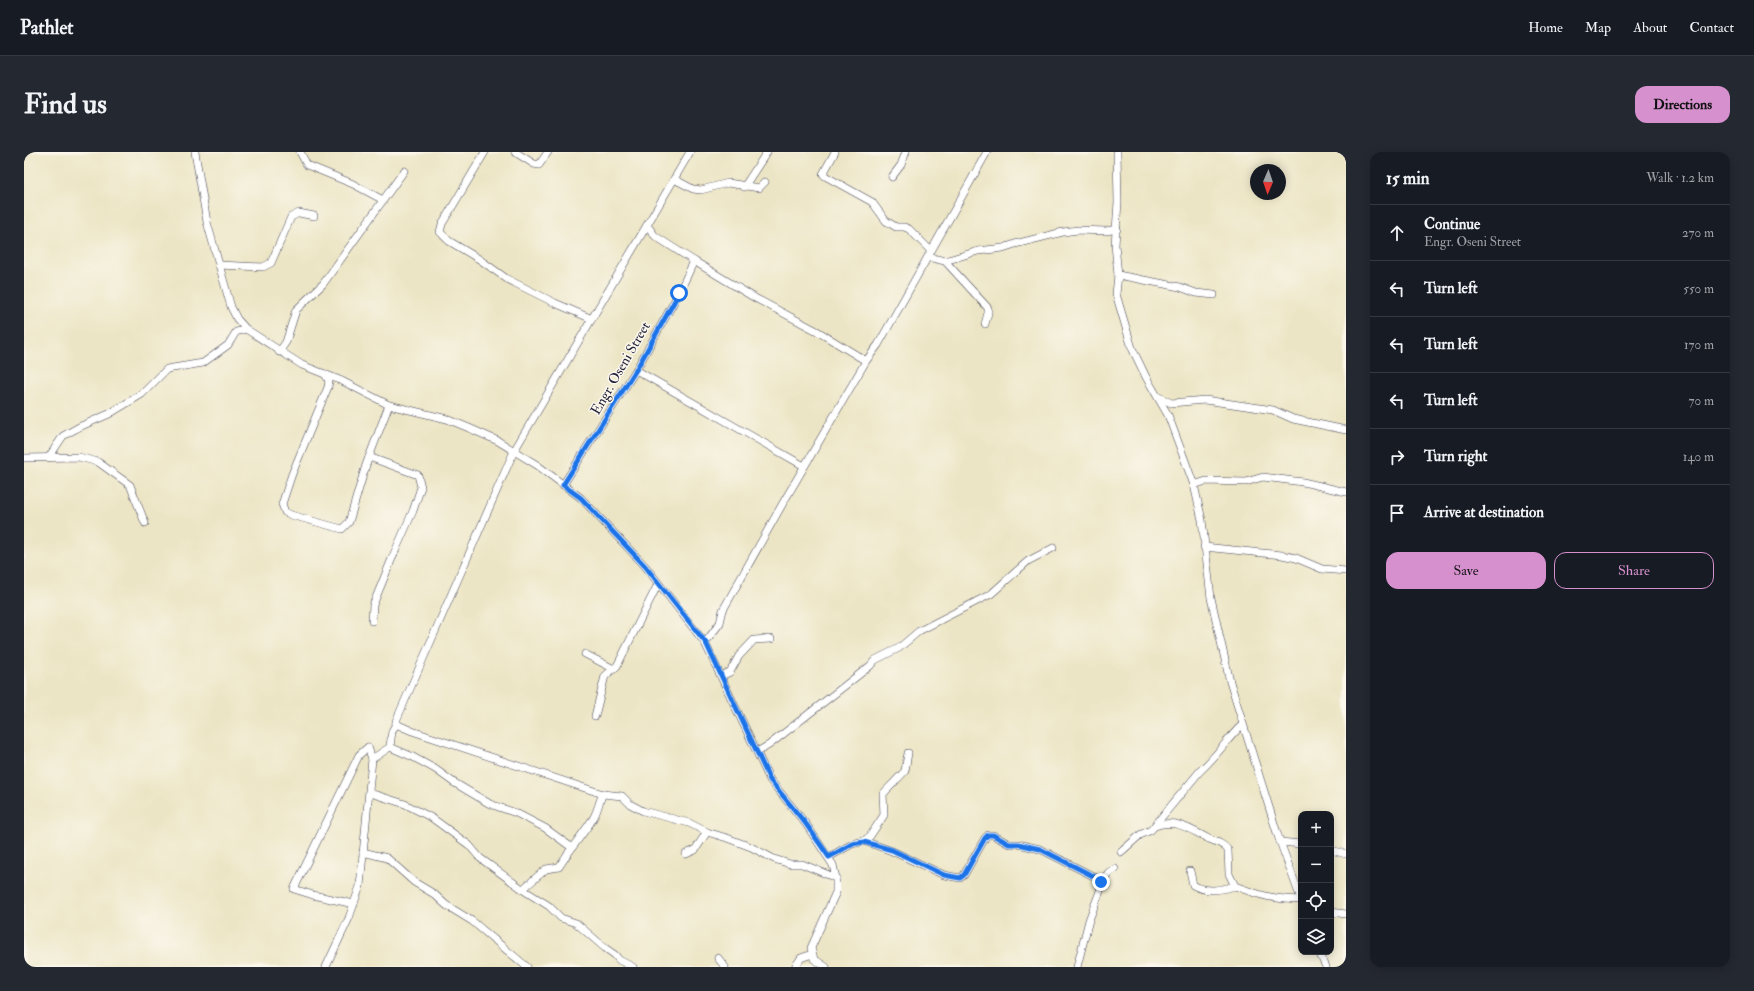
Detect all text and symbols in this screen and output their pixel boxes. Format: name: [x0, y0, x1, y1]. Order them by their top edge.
text: Pathlet: [20, 16, 74, 40]
text: Home: [1528, 19, 1563, 36]
text: Map: [1585, 19, 1611, 36]
text: About: [1633, 19, 1667, 36]
text: Contact: [1689, 19, 1734, 36]
button: Directions: [1635, 86, 1730, 123]
text: Find us: [24, 87, 107, 122]
north arrow: [1250, 164, 1286, 200]
text: 15 min: [1386, 168, 1430, 189]
text: Walk · 1.2 km: [1646, 170, 1714, 186]
text: Continue: [1424, 215, 1480, 234]
icon: ahead: [1386, 222, 1408, 244]
text: 270 m: [1682, 225, 1714, 241]
text: Engr. Oseni Street: [1424, 234, 1521, 250]
icon: left: [1386, 278, 1408, 300]
text: Turn left: [1424, 279, 1478, 298]
text: 550 m: [1683, 281, 1714, 297]
route start: [670, 284, 688, 302]
street label: Engr. Oseni Street: [587, 318, 654, 418]
icon: left: [1386, 334, 1408, 356]
text: Turn left: [1424, 335, 1478, 354]
text: 170 m: [1684, 337, 1714, 353]
icon: left: [1386, 390, 1408, 412]
text: Turn left: [1424, 391, 1478, 410]
text: 70 m: [1689, 393, 1714, 409]
icon: right: [1386, 446, 1408, 468]
text: Turn right: [1424, 447, 1487, 466]
text: 140 m: [1683, 449, 1714, 465]
icon: arrive: [1386, 502, 1408, 524]
text: Arrive at destination: [1424, 503, 1544, 522]
button: Save: [1386, 552, 1546, 589]
button: Share: [1554, 552, 1714, 589]
map controls: [1298, 811, 1334, 955]
button: +: [1298, 811, 1334, 847]
button: −: [1298, 847, 1334, 883]
route end: [1092, 873, 1110, 891]
button: locate: [1298, 883, 1334, 919]
button: layers: [1298, 919, 1334, 955]

